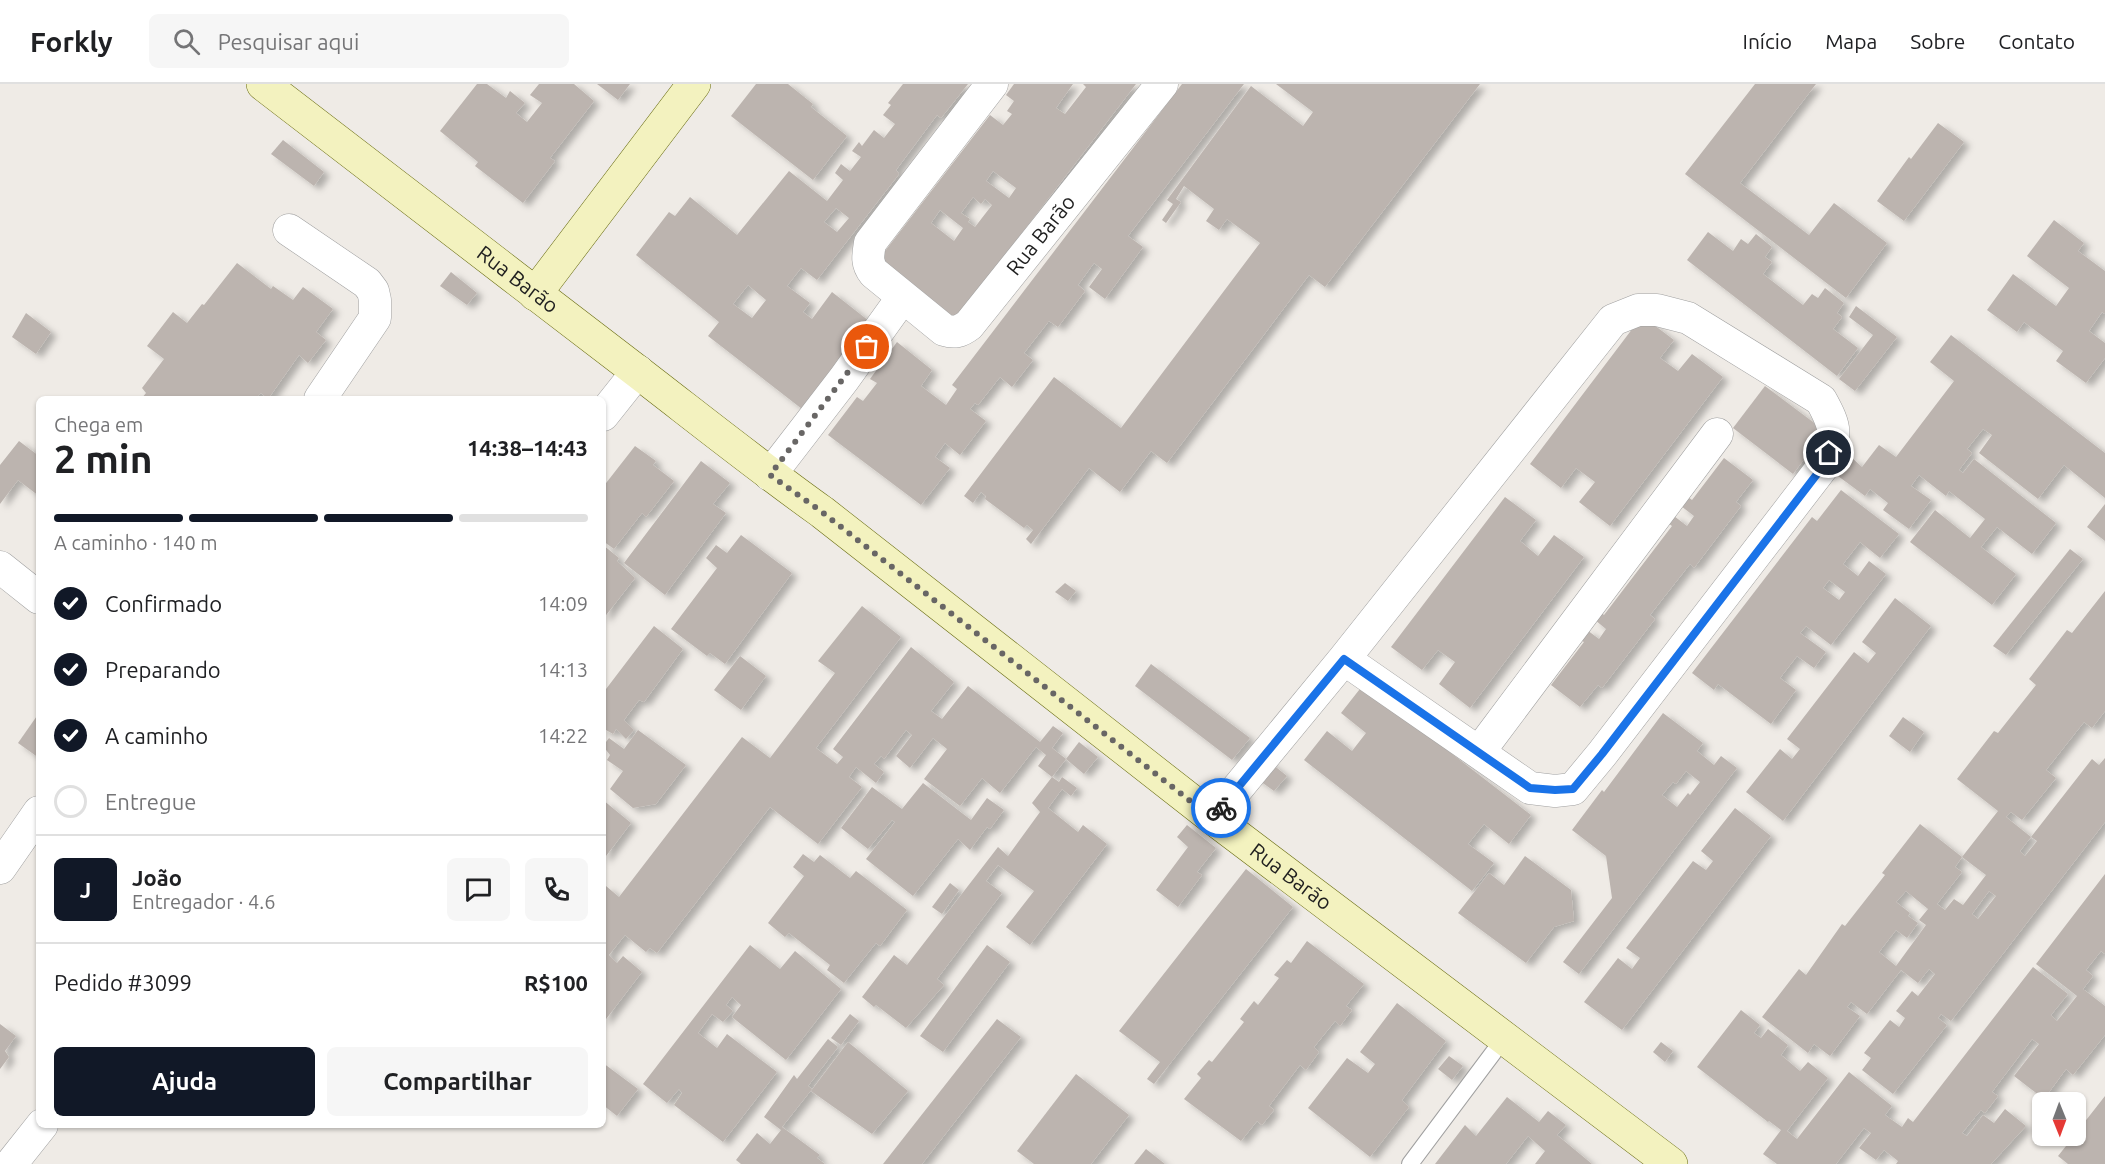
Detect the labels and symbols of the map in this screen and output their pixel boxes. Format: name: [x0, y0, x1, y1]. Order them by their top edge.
street label: Rua Barão: [1001, 190, 1079, 279]
street label: Rua Barão: [473, 240, 563, 318]
pin: [841, 321, 892, 372]
pin: [1803, 427, 1854, 478]
courier: [1191, 778, 1251, 838]
street label: Rua Barão: [1246, 837, 1337, 914]
north arrow: [2032, 1092, 2086, 1146]

